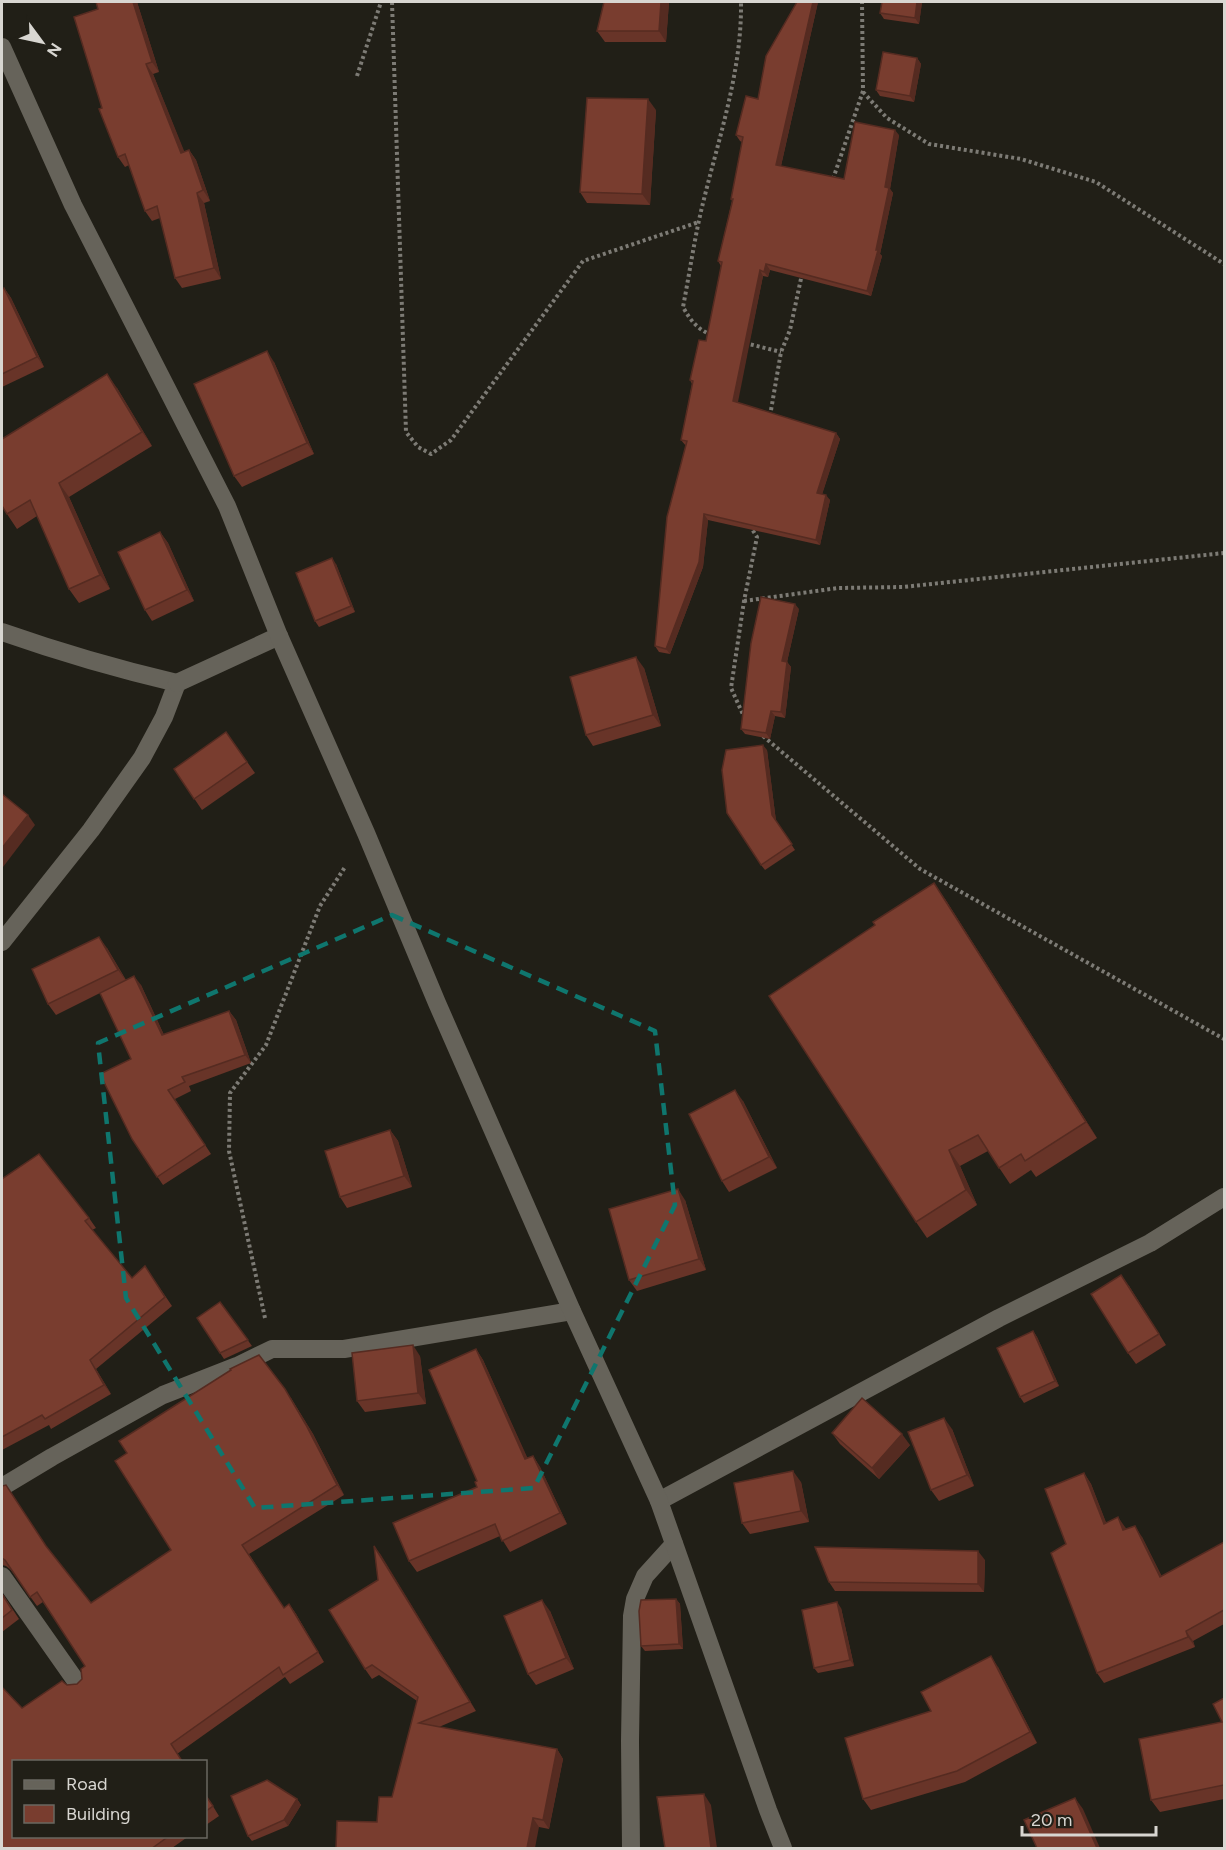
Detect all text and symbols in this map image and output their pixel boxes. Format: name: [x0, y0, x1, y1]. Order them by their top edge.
north arrow: [12, 12, 72, 72]
text: N: [43, 40, 65, 60]
legend: [12, 1760, 207, 1838]
text: Road: [66, 1773, 107, 1795]
scale bar: [1022, 1799, 1156, 1837]
text: Building: [66, 1803, 131, 1825]
text: 20 m: [1031, 1809, 1072, 1831]

